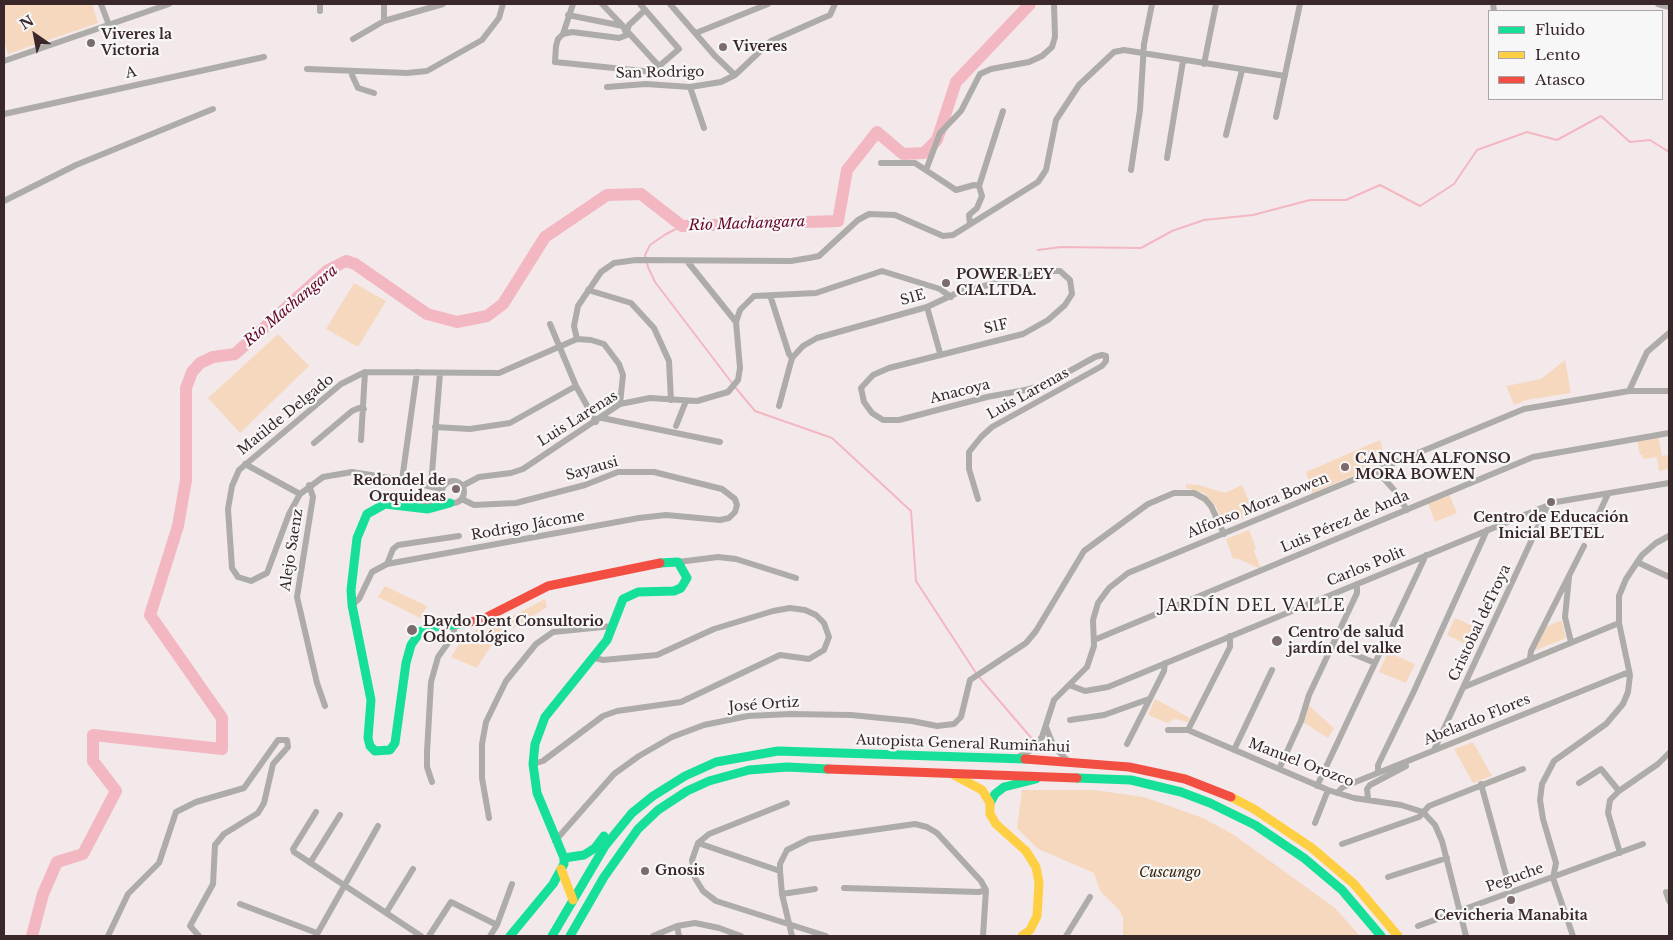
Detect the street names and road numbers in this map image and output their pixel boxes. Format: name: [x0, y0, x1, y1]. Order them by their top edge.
street label: A: [124, 64, 138, 82]
street label: San Rodrigo: [615, 64, 705, 82]
street label: S1E: [898, 286, 928, 310]
street label: S1F: [982, 316, 1010, 338]
street label: Luis Larenas: [984, 365, 1072, 423]
street label: Matilde Delgado: [235, 371, 337, 459]
street label: Anacoya: [928, 376, 992, 408]
street label: Luis Larenas: [535, 388, 621, 450]
street label: Sayausi: [564, 454, 620, 484]
street label: Alfonso Mora Bowen: [1185, 470, 1331, 542]
street label: Luis Pérez de Anda: [1278, 487, 1412, 557]
street label: Alejo Saenz: [277, 508, 307, 592]
street label: Rodrigo Jácome: [470, 508, 586, 544]
street label: Carlos Polit: [1325, 544, 1407, 590]
street label: Cristobal deTroya: [1446, 562, 1514, 684]
street label: Abelardo Flores: [1421, 691, 1533, 749]
street label: José Ortiz: [728, 694, 800, 716]
street label: Autopista General Rumiñahui: [856, 732, 1070, 756]
street label: Manuel Orozco: [1246, 735, 1356, 791]
street label: Peguche: [1484, 860, 1546, 896]

